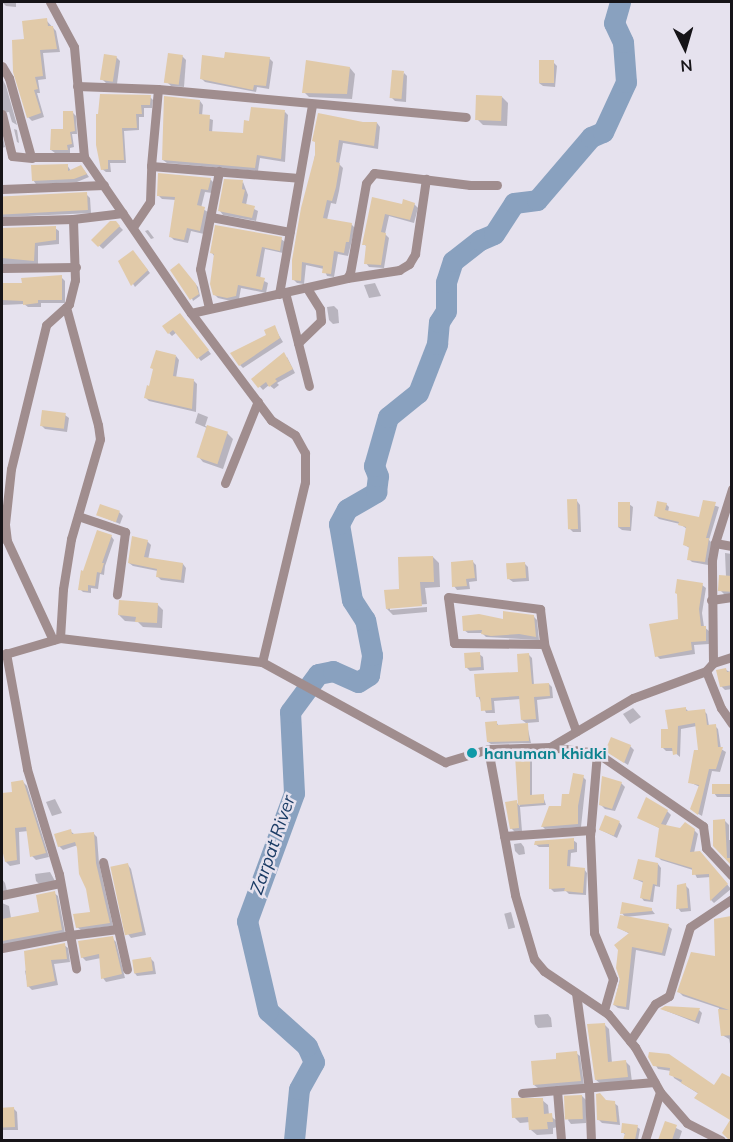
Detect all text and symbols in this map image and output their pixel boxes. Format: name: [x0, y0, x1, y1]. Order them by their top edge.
north arrow: [655, 18, 715, 78]
text: N: [680, 55, 693, 76]
place label: hanuman khidki: [484, 743, 607, 763]
marker: hanuman khidki: [465, 746, 479, 760]
water label: Zarpat River: [246, 793, 300, 897]

